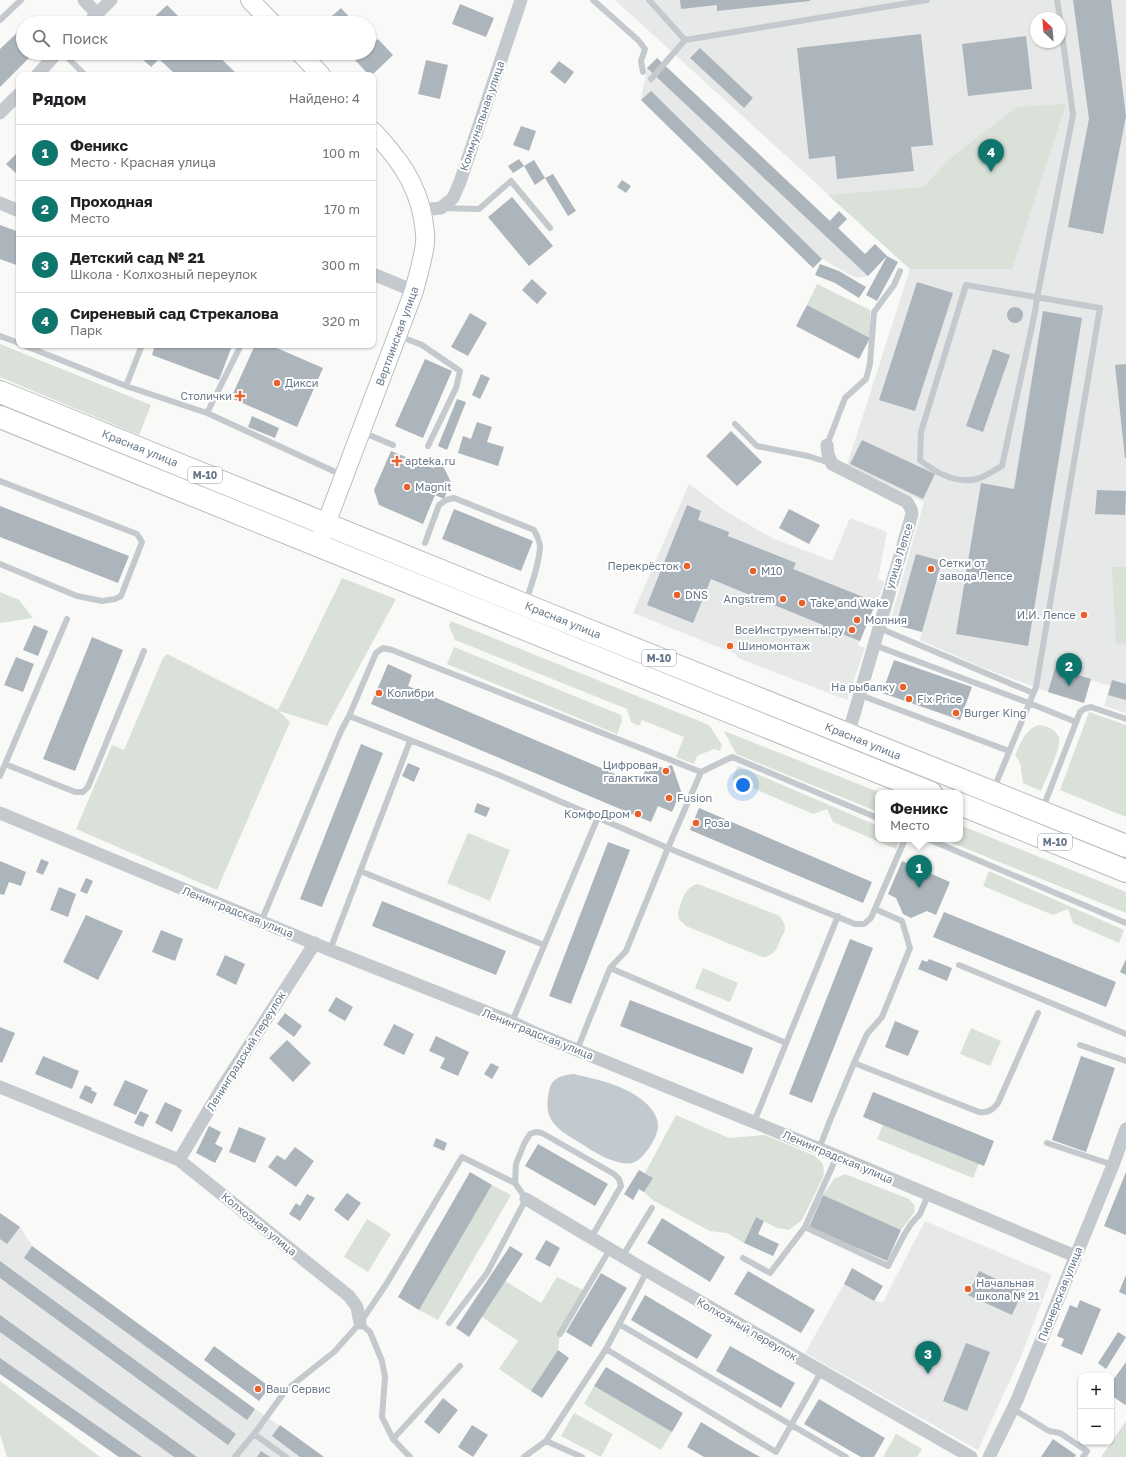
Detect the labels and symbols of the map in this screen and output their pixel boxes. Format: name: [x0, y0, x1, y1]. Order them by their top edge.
north arrow: [1030, 12, 1066, 48]
street label: Коммунальная улица: [457, 59, 506, 173]
pin: 4: [978, 139, 1004, 172]
street label: Вертлинская улица: [372, 284, 421, 387]
place label: Дикси: [285, 376, 319, 389]
marker: Дикси: [272, 378, 282, 388]
place label: Столички: [180, 389, 232, 402]
marker: Столички: [235, 391, 245, 401]
street label: Красная улица: [100, 426, 180, 469]
place label: apteka.ru: [405, 454, 455, 467]
marker: apteka.ru: [392, 456, 402, 466]
road number: М-10: [188, 467, 222, 483]
place label: Magnit: [415, 480, 452, 493]
marker: Magnit: [402, 482, 412, 492]
street label: улица Лепсе: [882, 521, 915, 590]
place label: Сетки от завода Лепсе: [939, 556, 1013, 582]
place label: Перекрёсток: [608, 559, 680, 572]
marker: Перекрёсток: [682, 561, 692, 571]
place label: М10: [761, 564, 783, 577]
marker: Сетки от завода Лепсе: [926, 564, 936, 574]
marker: М10: [748, 566, 758, 576]
place label: DNS: [685, 588, 708, 601]
marker: DNS: [672, 590, 682, 600]
place label: Angstrem: [724, 592, 775, 605]
marker: Angstrem: [778, 594, 788, 604]
place label: Take and Wake: [810, 596, 888, 609]
street label: Красная улица: [523, 598, 603, 641]
marker: Take and Wake: [797, 598, 807, 608]
place label: И.И. Лепсе: [1017, 608, 1076, 621]
marker: И.И. Лепсе: [1079, 610, 1089, 620]
place label: Молния: [865, 613, 907, 626]
marker: Молния: [852, 615, 862, 625]
place label: ВсеИнструменты.ру: [735, 623, 844, 636]
marker: ВсеИнструменты.ру: [847, 625, 857, 635]
place label: Шиномонтаж: [738, 639, 810, 652]
marker: Шиномонтаж: [725, 641, 735, 651]
road number: М-10: [642, 650, 676, 666]
pin: 2: [1056, 653, 1082, 686]
place label: На рыбалку: [831, 680, 895, 693]
marker: На рыбалку: [898, 682, 908, 692]
place label: Колибри: [387, 686, 434, 699]
marker: Колибри: [374, 688, 384, 698]
place label: Fix Price: [917, 692, 962, 705]
marker: Fix Price: [904, 694, 914, 704]
place label: Burger King: [964, 706, 1026, 719]
marker: Burger King: [951, 708, 961, 718]
street label: Красная улица: [823, 719, 903, 762]
place label: Цифровая галактика: [603, 758, 658, 784]
marker: Цифровая галактика: [661, 766, 671, 776]
your location: [733, 775, 753, 795]
place label: Fusion: [677, 791, 712, 804]
marker: Fusion: [664, 793, 674, 803]
place label: КомфоДром: [564, 807, 630, 820]
marker: КомфоДром: [633, 809, 643, 819]
place label: Роза: [704, 816, 730, 829]
marker: Роза: [691, 818, 701, 828]
road number: М-10: [1038, 834, 1072, 850]
pin: 1: [906, 855, 932, 888]
street label: Ленинградская улица: [181, 883, 296, 940]
street label: Ленинградский переулок: [203, 988, 288, 1113]
street label: Ленинградская улица: [481, 1005, 596, 1062]
street label: Ленинградская улица: [781, 1127, 895, 1186]
street label: Колхозная улица: [219, 1189, 299, 1258]
street label: Пионерская улица: [1035, 1245, 1084, 1343]
place label: Начальная школа № 21: [976, 1276, 1039, 1302]
marker: Начальная школа № 21: [963, 1284, 973, 1294]
street label: Колхозный переулок: [695, 1294, 800, 1363]
pin: 3: [915, 1341, 941, 1374]
place label: Ваш Сервис: [266, 1382, 331, 1395]
marker: Ваш Сервис: [253, 1384, 263, 1394]

